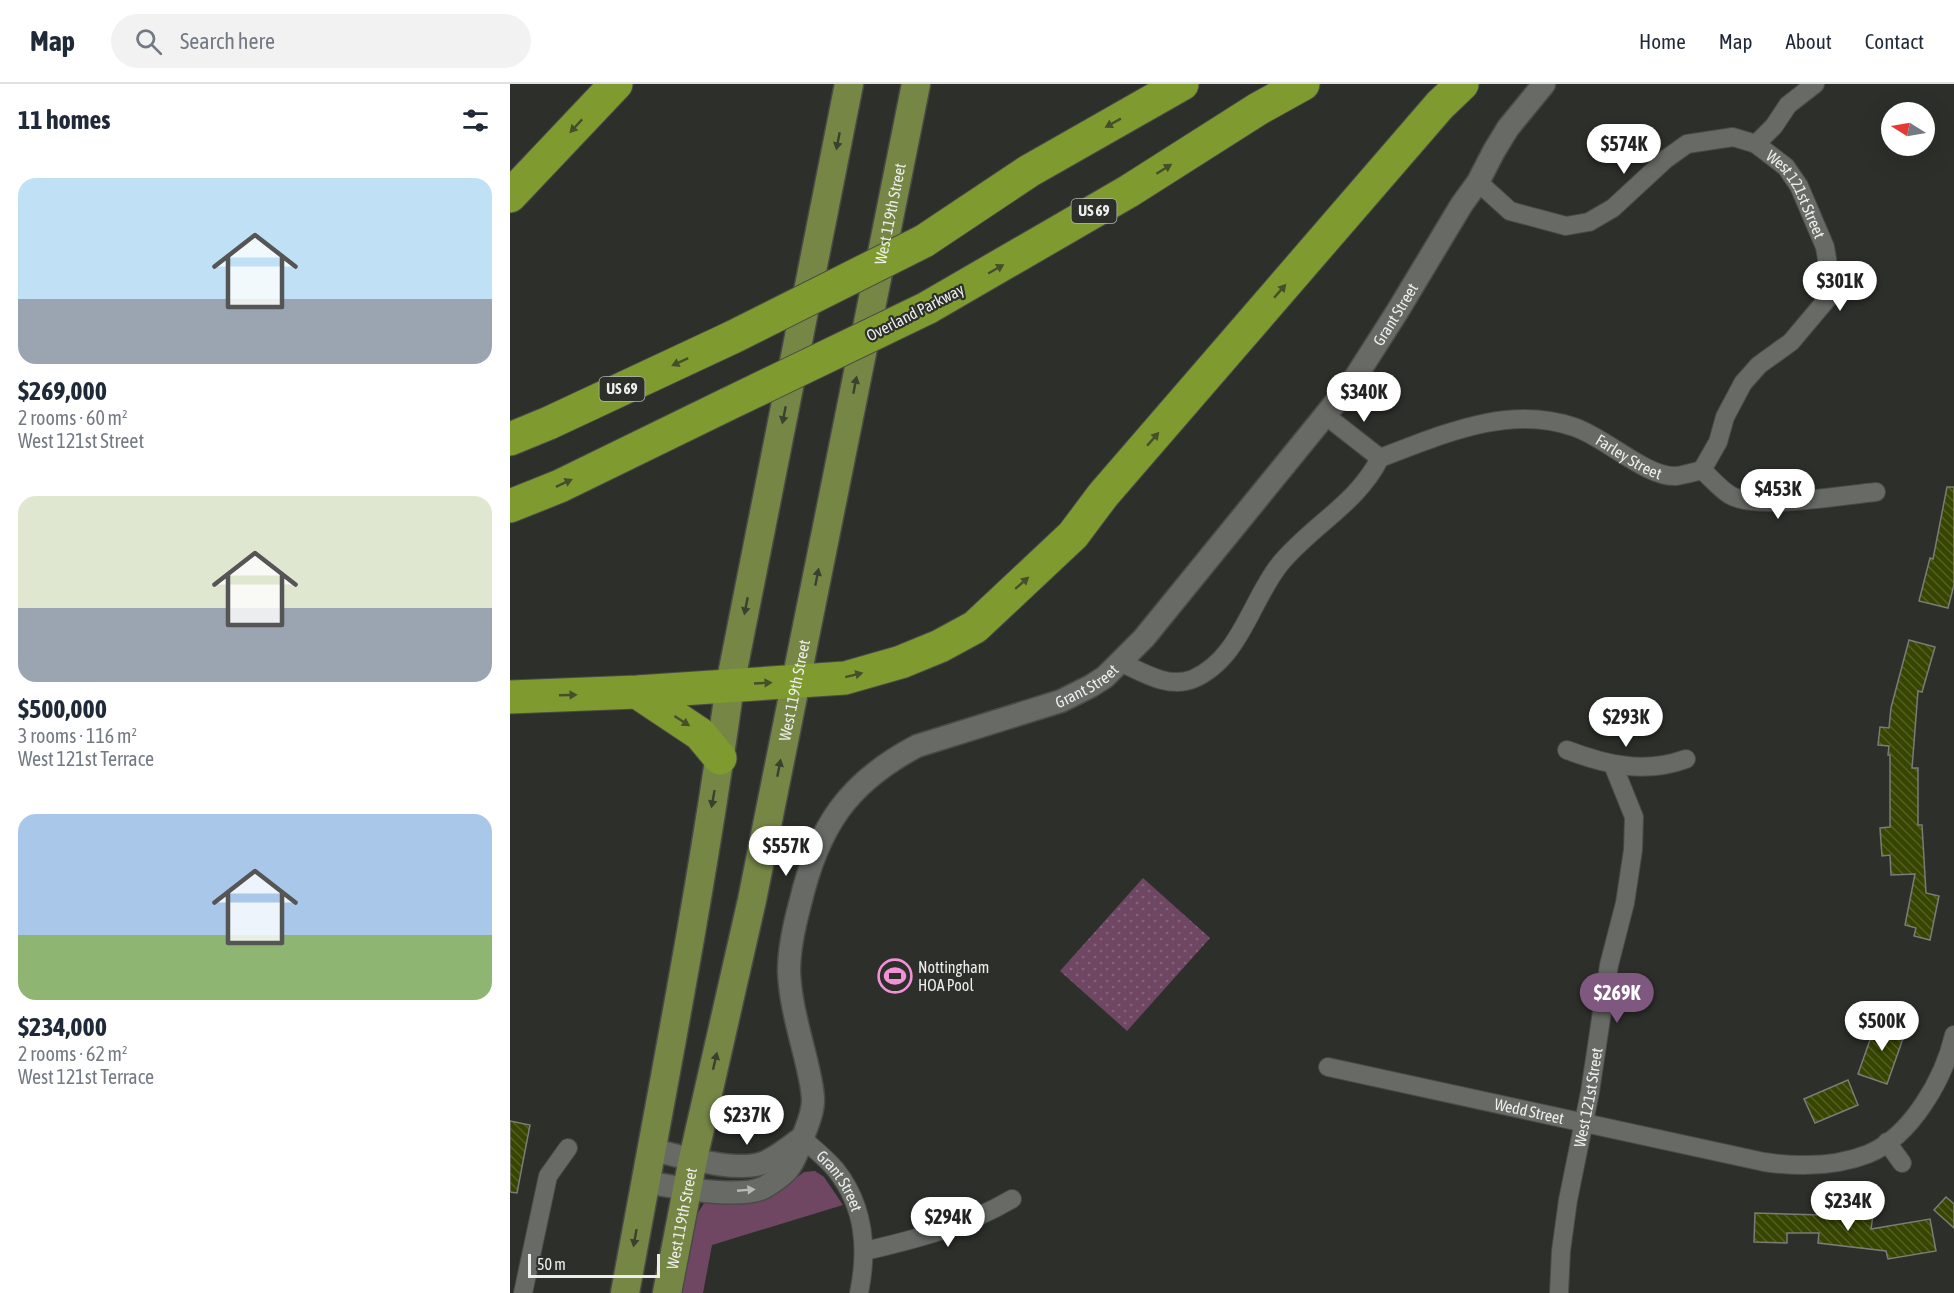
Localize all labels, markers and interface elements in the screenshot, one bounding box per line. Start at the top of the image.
search box [111,14,531,68]
text: Map [30,25,75,57]
icon: search [132,25,165,58]
text: Search here [180,28,275,54]
text: Home [1639,29,1686,53]
text: Map [1719,29,1753,53]
text: About [1786,29,1832,53]
text: Contact [1865,29,1924,53]
north arrow [1881,102,1935,156]
map controls [1881,102,1935,156]
icon: filters [459,104,492,137]
text: 11 homes [18,105,111,135]
one-way arrow [1105,118,1121,129]
one-way arrow [569,119,583,133]
pin: $574K [1582,124,1666,175]
one-way arrow [833,132,842,151]
text: $574K [1601,132,1647,155]
street label: West 121st Street [1763,146,1829,241]
street label: West 119th Street [871,161,909,266]
one-way arrow [1155,164,1172,175]
road number: US 69 [1072,199,1116,223]
icon: home [201,217,309,325]
pin: $301K [1798,261,1882,312]
one-way arrow [988,263,1004,274]
text: $301K [1817,269,1863,292]
street label: Overland Parkway [863,279,968,345]
street label: Grant Street [1369,279,1422,349]
one-way arrow [1273,284,1286,299]
one-way arrow [671,358,688,367]
pin: $340K [1322,372,1406,423]
text: $269,000 [18,376,107,406]
one-way arrow [851,376,861,395]
road number: US 69 [600,377,644,401]
text: $340K [1341,380,1387,403]
text: 2 rooms · 60 m² [18,406,128,429]
one-way arrow [779,406,788,425]
text: West 121st Street [18,429,144,452]
street label: Farley Street [1593,430,1665,483]
one-way arrow [1146,431,1159,447]
pin: $453K [1736,469,1820,520]
text: $453K [1755,477,1801,500]
one-way arrow [555,479,572,488]
icon: home [201,535,309,643]
one-way arrow [813,567,822,586]
one-way arrow [1014,577,1029,590]
one-way arrow [741,597,750,616]
street label: West 119th Street [775,638,813,743]
street label: Grant Street [1053,660,1122,711]
one-way arrow [845,670,863,679]
one-way arrow [754,679,773,688]
one-way arrow [559,690,578,699]
text: $500,000 [18,694,107,724]
pin: $293K [1584,697,1668,748]
text: $293K [1603,705,1649,728]
one-way arrow [673,716,690,727]
text: 3 rooms · 116 m² [18,724,137,747]
text: West 121st Terrace [18,747,154,770]
one-way arrow [775,758,784,777]
one-way arrow [708,789,717,808]
pin: $557K [744,826,828,877]
text: $557K [763,834,809,857]
icon: home [201,853,309,961]
sports icon: Nottingham HOA Pool [877,958,913,994]
place label: Nottingham HOA Pool [918,958,989,994]
pin: $269K [1575,973,1659,1024]
text: $269K [1594,981,1640,1004]
pin: $500K [1840,1001,1924,1052]
text: $500K [1859,1009,1905,1032]
text: $234,000 [18,1012,107,1042]
text: 2 rooms · 62 m² [18,1042,128,1065]
street label: West 121st Street [1570,1046,1606,1149]
one-way arrow [711,1052,721,1070]
text: West 121st Terrace [18,1065,154,1088]
pin: $237K [705,1095,789,1146]
street label: Wedd Street [1493,1095,1566,1127]
text: $237K [724,1103,770,1126]
street label: Grant Street [813,1146,866,1214]
street label: West 119th Street [663,1166,700,1271]
pin: $234K [1806,1181,1890,1232]
one-way arrow [736,1185,755,1195]
text: $234K [1825,1189,1871,1212]
pin: $294K [906,1197,990,1248]
text: $294K [925,1205,971,1228]
one-way arrow [630,1228,639,1247]
scale bar [528,1251,660,1278]
text: 50 m [537,1255,566,1273]

